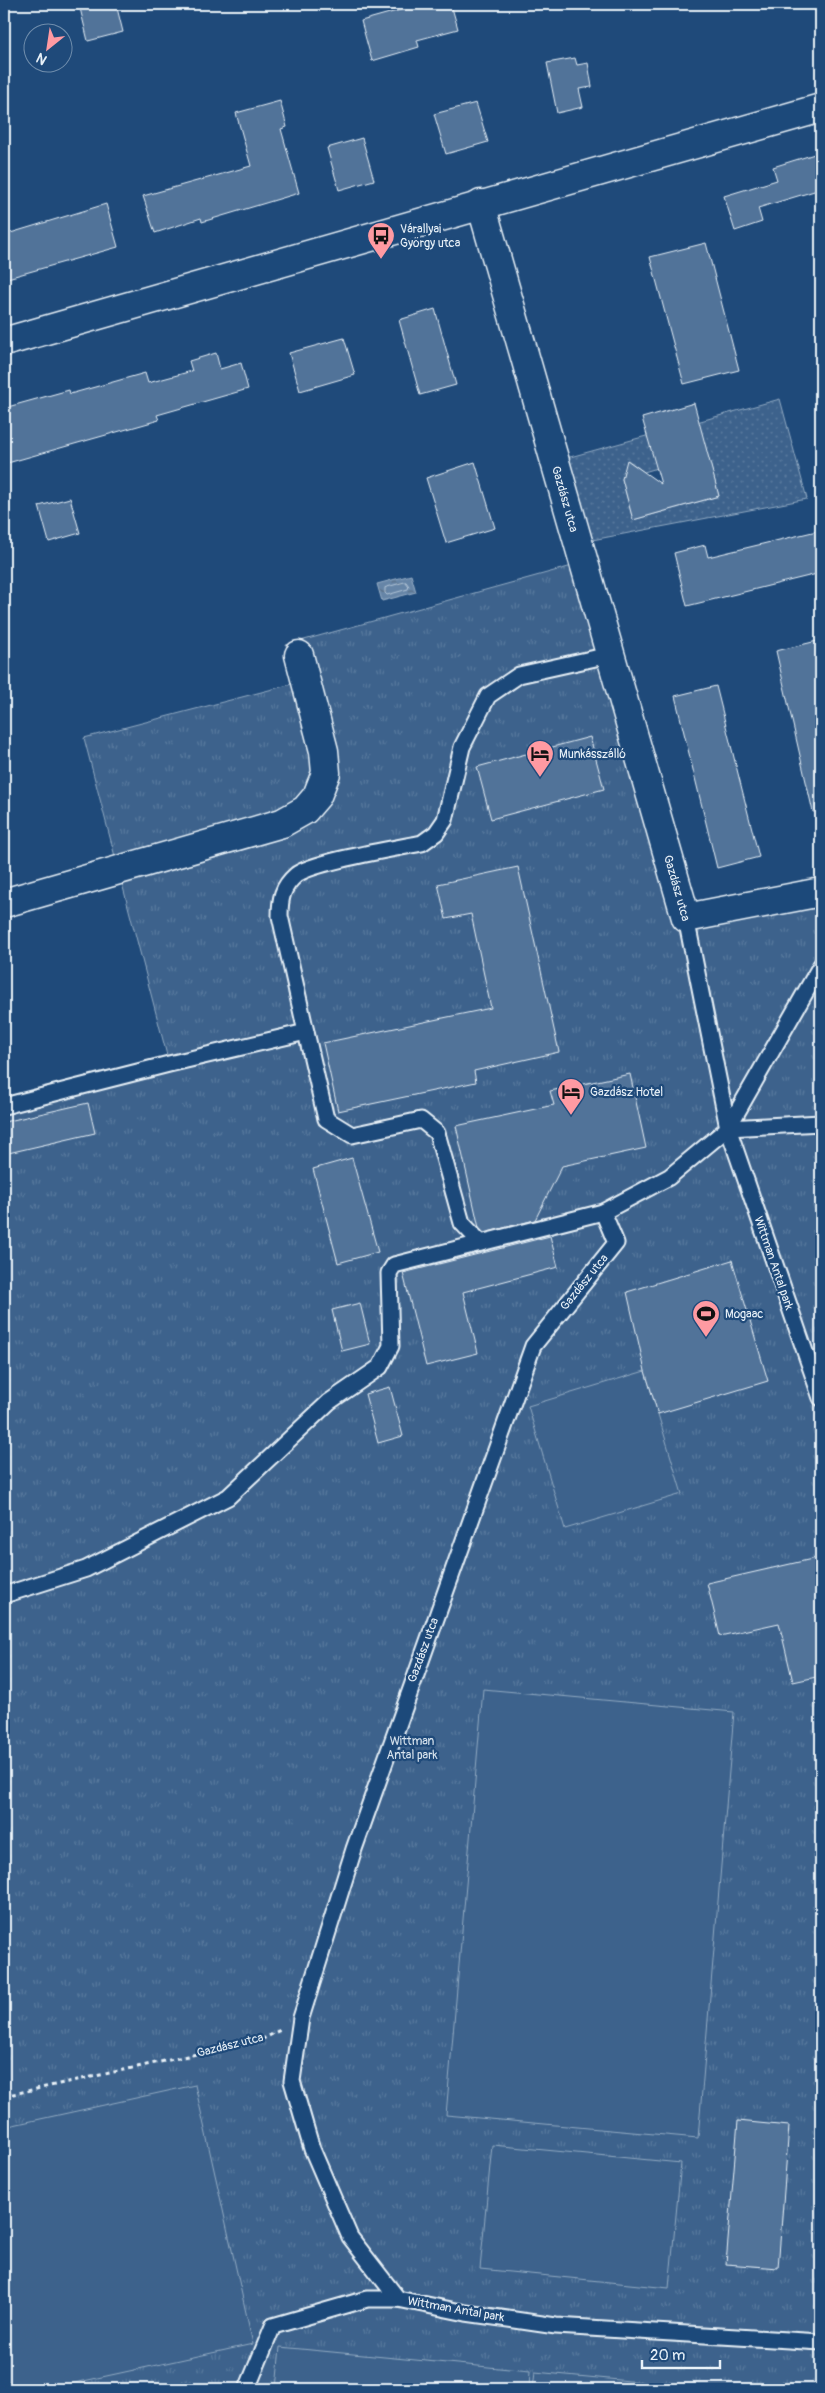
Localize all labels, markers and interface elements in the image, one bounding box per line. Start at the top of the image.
north arrow [22,22,72,72]
text: N [33,49,50,69]
bus stop icon: Várallyai György utca [366,221,396,260]
place label: Várallyai György utca [400,222,461,251]
street label: Gazdász utca [548,464,581,534]
hotel icon: Munkásszálló [525,739,555,778]
place label: Munkásszálló [559,747,626,762]
street label: Gazdász utca [660,853,693,923]
hotel icon: Gazdász Hotel [556,1077,586,1116]
place label: Gazdász Hotel [590,1085,663,1100]
street label: Wittman Antal park [750,1214,797,1312]
street label: Gazdász utca [557,1251,612,1313]
sports icon: Mogaac [691,1299,721,1338]
place label: Mogaac [725,1307,763,1322]
street label: Gazdász utca [405,1615,442,1685]
park label: Wittman Antal park [387,1734,437,1763]
street label: Gazdász utca [195,2030,265,2061]
street label: Wittman Antal park [406,2294,506,2325]
scale bar [642,2338,720,2370]
text: 20 m [650,2346,685,2365]

